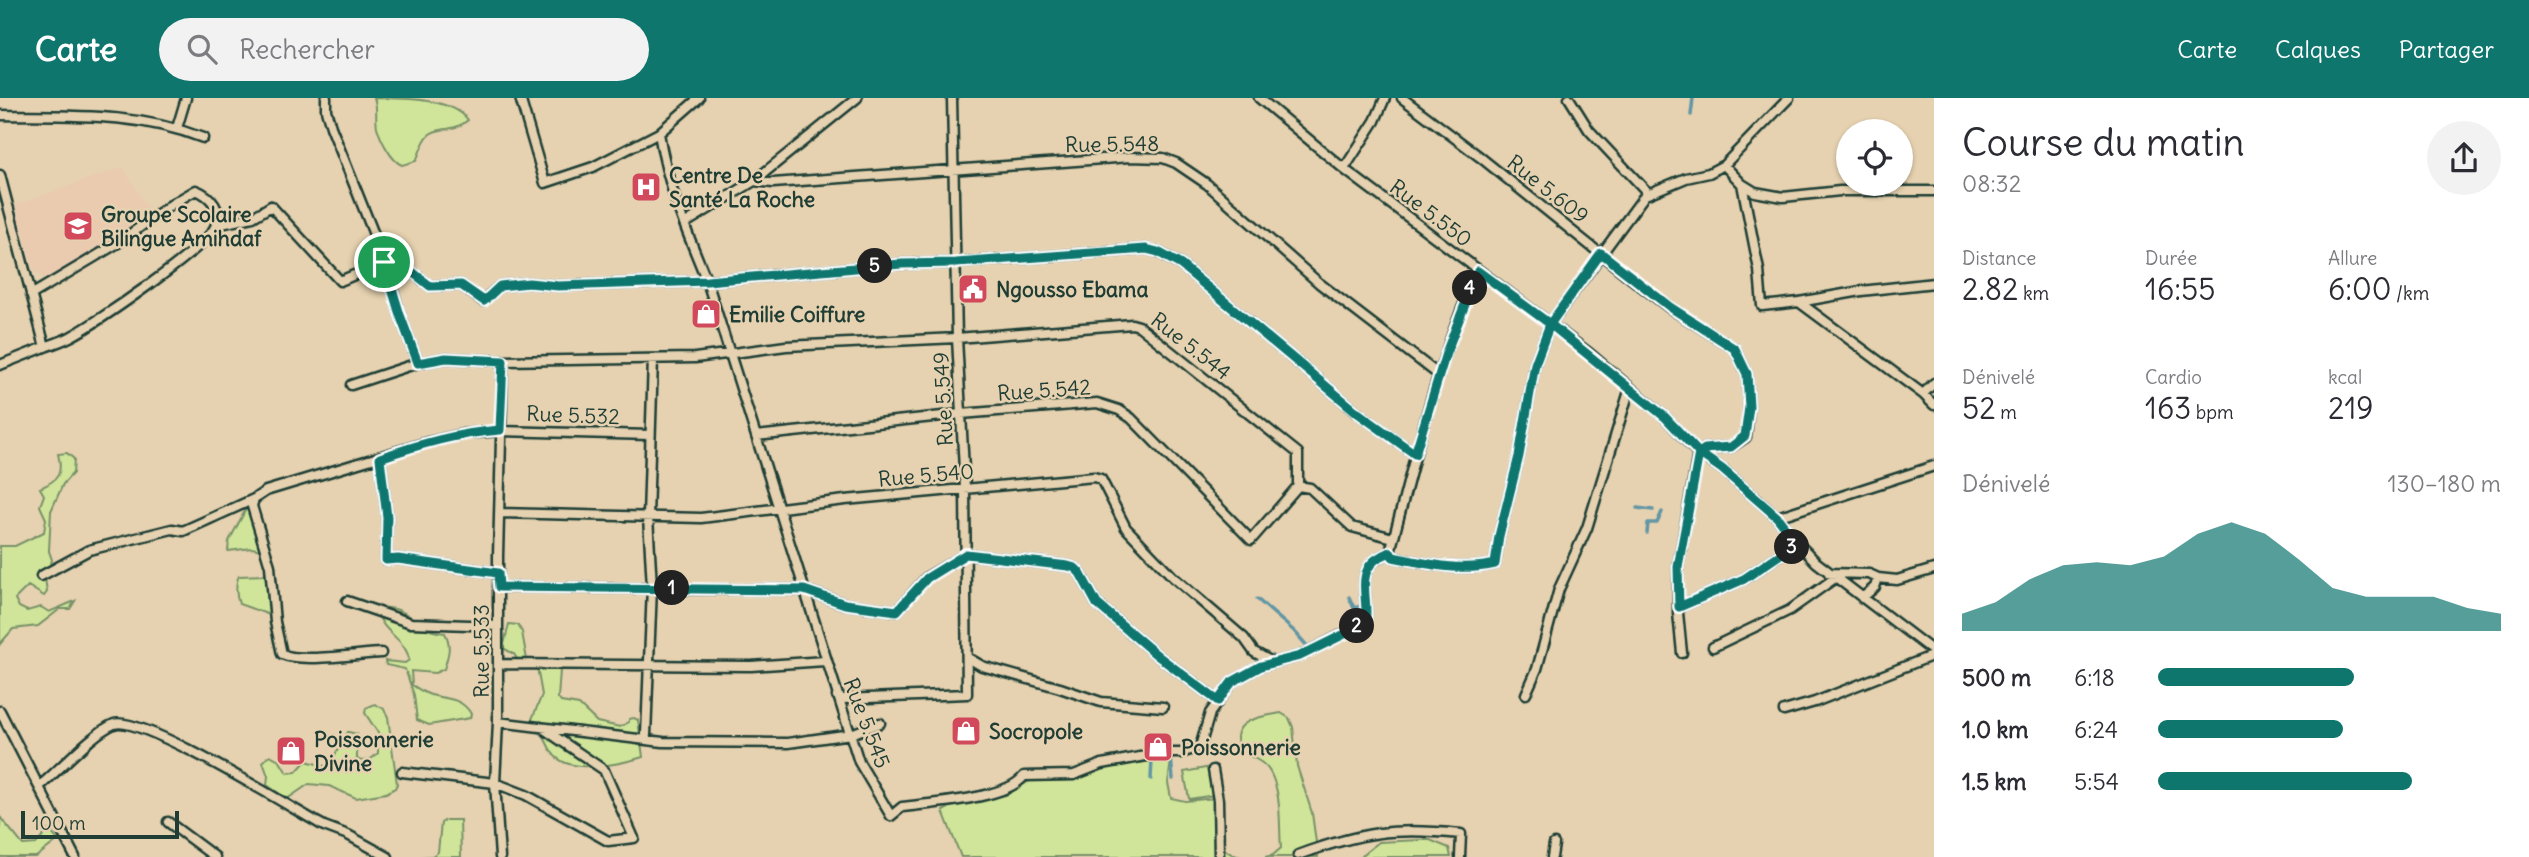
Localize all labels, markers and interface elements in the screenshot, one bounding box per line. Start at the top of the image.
search box [159,18,649,81]
text: Carte [35,28,117,70]
icon: search [183,30,221,68]
text: Rechercher [239,33,375,66]
text: Carte [2177,34,2237,64]
text: Calques [2275,34,2361,64]
text: Partager [2399,34,2494,64]
map controls [1836,119,1913,196]
button: locate [1836,119,1913,196]
text: Course du matin [1962,119,2244,166]
button: share [2427,121,2501,195]
street label: Rue 5.548 [1065,130,1159,158]
street label: Rue 5.609 [1502,149,1594,229]
place label: Centre De Santé La Roche [669,162,815,213]
text: 08:32 [1962,169,2021,198]
hospital icon: Centre De Santé La Roche [629,170,663,204]
street label: Rue 5.550 [1384,173,1478,253]
place label: Groupe Scolaire Bilingue Amihdaf [101,201,262,252]
school or university icon: Groupe Scolaire Bilingue Amihdaf [61,209,95,243]
pin [354,232,414,292]
icon: arrive [365,243,403,281]
text: Distance [1962,246,2036,270]
text: Durée [2145,246,2197,270]
text: Allure [2328,246,2377,270]
pin: 5 [858,248,892,284]
text: 5 [869,253,880,277]
pin: 4 [1452,270,1488,306]
text: 2.82 [1962,270,2018,308]
text: 16:55 [2145,270,2216,308]
text: 6:00 [2328,270,2392,308]
public building icon: Ngousso Ebama [956,272,990,306]
text: 4 [1464,275,1475,299]
place label: Ngousso Ebama [996,276,1148,303]
text: km [2018,281,2049,305]
text: /km [2392,281,2429,305]
shop icon: Emilie Coiffure [689,297,723,331]
place label: Emilie Coiffure [729,301,865,328]
street label: Rue 5.544 [1145,306,1237,386]
street label: Rue 5.549 [927,351,959,447]
text: Dénivelé [1962,365,2035,389]
text: Cardio [2145,365,2202,389]
text: kcal [2328,365,2362,389]
street label: Rue 5.542 [996,373,1092,407]
text: 52 [1962,389,1996,427]
text: 163 [2145,389,2191,427]
text: 219 [2328,389,2374,427]
street label: Rue 5.532 [526,400,620,430]
text: m [1996,400,2017,424]
text: bpm [2191,400,2234,424]
street label: Rue 5.540 [877,457,975,493]
text: Dénivelé [1962,469,2050,498]
text: 130–180 m [2387,469,2501,498]
pin: 3 [1774,530,1810,564]
text: 3 [1786,534,1797,558]
pin: 1 [654,570,690,606]
text: 1 [668,575,675,599]
street label: Rue 5.533 [468,604,495,698]
pin: 2 [1340,608,1374,644]
text: 2 [1351,613,1362,637]
text: 500 m [1962,663,2031,692]
text: 6:18 [2074,663,2115,692]
street label: Rue 5.545 [837,674,897,772]
shop icon: Socropole [949,714,983,748]
text: 1.0 km [1962,715,2028,744]
text: 6:24 [2074,715,2118,744]
place label: Socropole [989,718,1083,745]
place label: Poissonnerie Divine [314,726,434,777]
shop icon: Poissonnerie [1141,730,1175,764]
shop icon: Poissonnerie Divine [274,734,308,768]
place label: Poissonnerie [1181,734,1301,761]
text: 1.5 km [1962,767,2027,796]
text: 5:54 [2074,767,2119,796]
scale bar [21,808,178,840]
text: 100 m [32,811,86,835]

